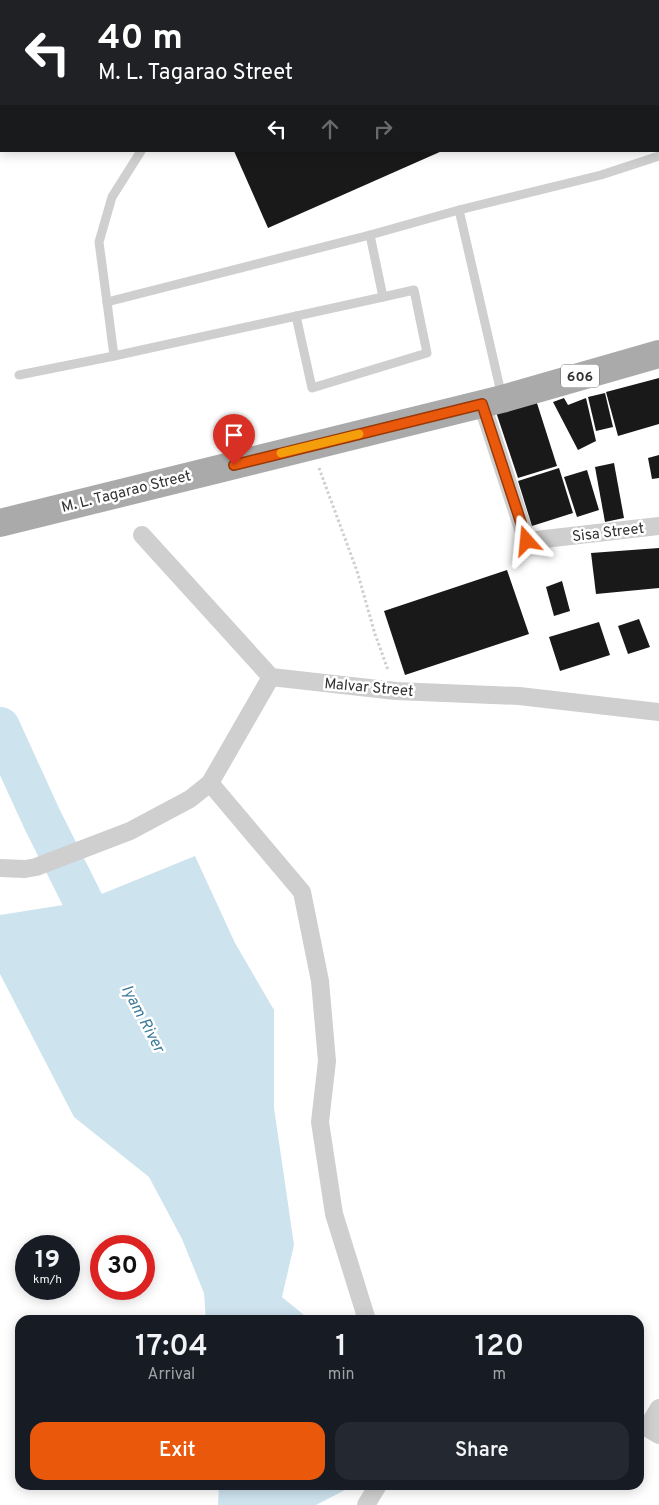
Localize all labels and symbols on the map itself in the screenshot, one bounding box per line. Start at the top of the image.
road number: 606 [561,364,599,388]
pin [213,414,255,465]
street label: M. L. Tagarao Street [60,467,193,518]
position arrow [500,514,552,566]
street label: Sisa Street [571,520,645,547]
street label: Malvar Street [323,675,414,702]
water label: Iyam River [116,982,169,1058]
speed limit sign: 30 [90,1235,155,1300]

